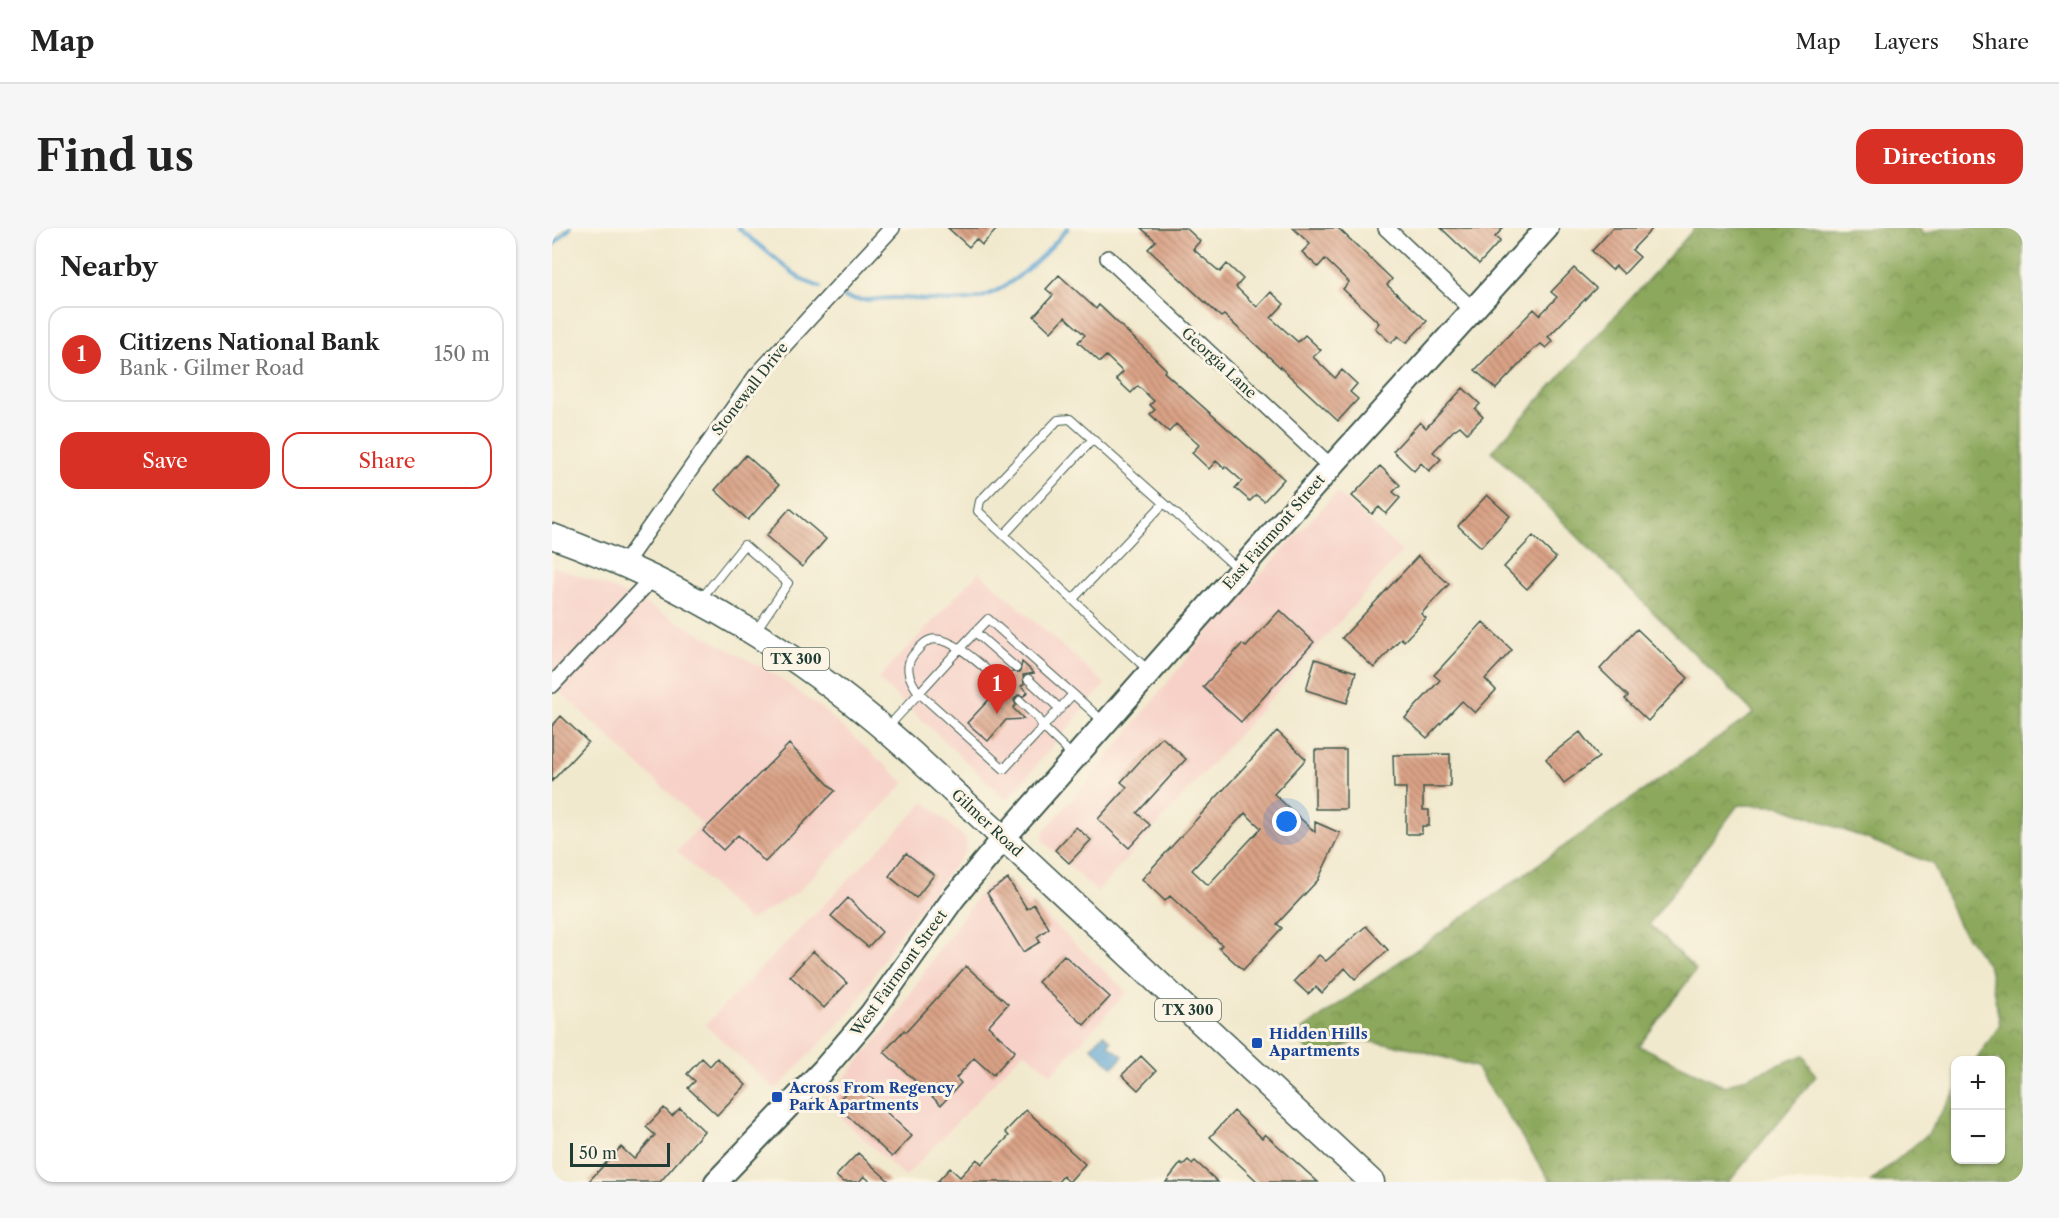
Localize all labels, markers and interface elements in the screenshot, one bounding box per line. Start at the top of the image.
text: Map [30,24,94,58]
text: Map [1796,29,1841,54]
text: Layers [1874,29,1939,54]
text: Share [1972,29,2029,54]
button: Directions [1856,129,2023,184]
text: Find us [36,130,194,182]
text: Nearby [60,251,158,283]
street label: Georgia Lane [1178,323,1261,402]
text: Citizens National Bank [119,329,379,356]
street label: Stonewall Drive [707,338,792,439]
text: 1 [77,342,86,366]
text: 150 m [434,342,490,366]
text: Bank · Gilmer Road [119,356,304,380]
button: Save [60,432,270,489]
button: Share [282,432,492,489]
street label: East Fairmont Street [1218,470,1329,593]
road number: TX 300 [763,648,829,670]
pin: 1 [978,664,1016,714]
street label: Gilmer Road [948,785,1027,860]
your location [1272,807,1301,836]
street label: West Fairmont Street [846,905,951,1040]
road number: TX 300 [1155,999,1221,1021]
place label: Hidden Hills Apartments [1268,1024,1368,1060]
marker: Hidden Hills Apartments [1250,1036,1264,1050]
map controls [1951,1056,2005,1164]
button: + [1951,1056,2005,1110]
place label: Across From Regency Park Apartments [788,1078,955,1114]
marker: Across From Regency Park Apartments [770,1090,784,1104]
button: − [1951,1110,2005,1164]
scale bar [570,1140,670,1168]
text: 50 m [579,1143,617,1163]

